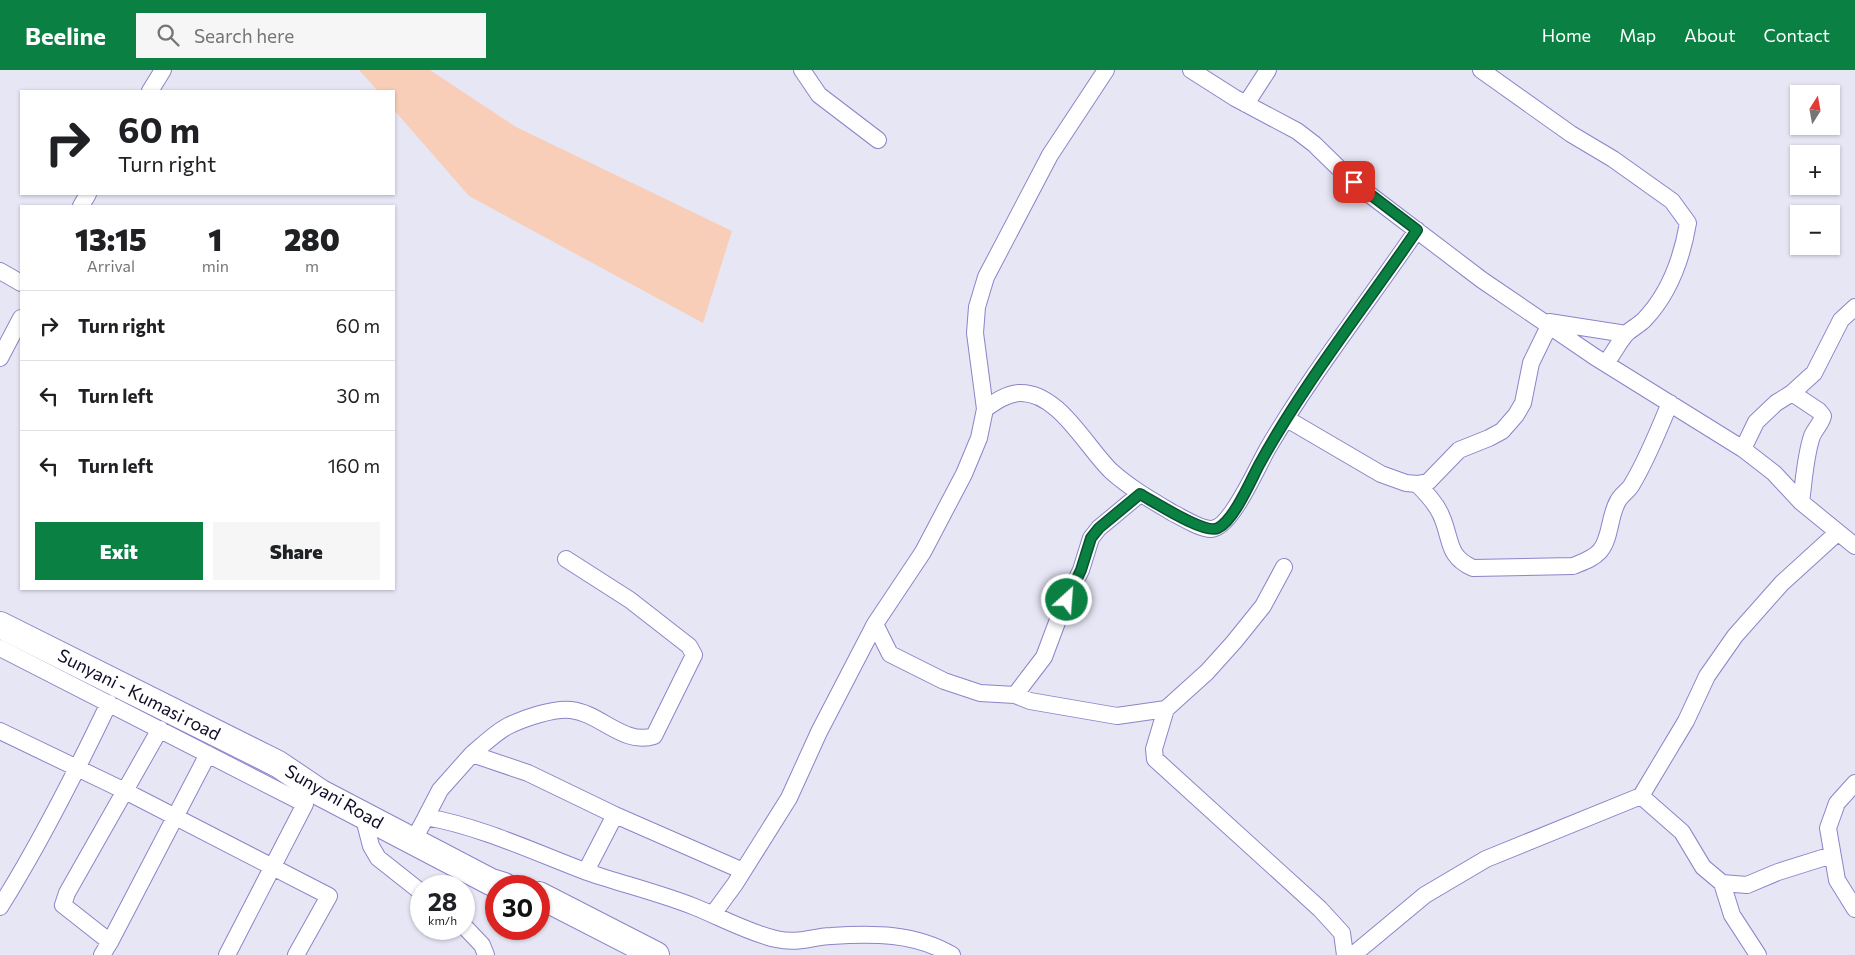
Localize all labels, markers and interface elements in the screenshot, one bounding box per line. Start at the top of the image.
search box [136,13,486,58]
text: Beeline [25,21,106,50]
icon: search [154,21,182,49]
text: Search here [194,24,294,47]
text: Home [1542,24,1591,46]
text: Map [1619,24,1656,46]
text: About [1684,24,1736,46]
text: Contact [1764,24,1830,46]
north arrow [1790,85,1840,135]
map controls [1790,85,1840,255]
text: 60 m [118,107,200,150]
icon: right [35,110,100,175]
button: + [1790,145,1840,195]
text: Turn right [118,150,216,177]
pin [1333,161,1375,203]
icon: arrive [1340,168,1368,196]
button: − [1790,205,1840,255]
text: 13:15 [75,220,147,257]
text: 1 [208,220,222,257]
text: 280 [284,220,340,257]
text: Arrival [87,256,135,275]
text: min [202,256,229,275]
text: m [305,256,319,275]
icon: right [35,312,63,340]
text: Turn right [78,314,165,337]
text: 60 m [336,314,380,337]
icon: left [35,382,63,410]
text: Turn left [78,384,153,407]
text: 30 m [337,384,380,407]
icon: left [35,452,63,480]
text: Turn left [78,454,153,477]
text: 160 m [328,454,380,477]
button: Exit [35,522,203,580]
button: Share [213,522,380,580]
position arrow [1040,573,1092,625]
street label: Sunyani - Kumasi road [55,644,224,745]
street label: Sunyani Road [281,759,388,833]
speed limit sign: 30 [485,875,550,940]
text: 28 [428,886,457,916]
text: km/h [428,913,457,927]

